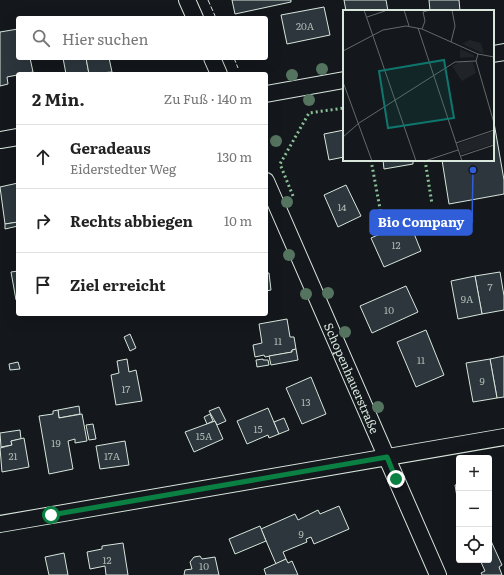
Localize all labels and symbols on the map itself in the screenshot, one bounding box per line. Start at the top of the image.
inset map [343,10,494,161]
house number: 20A [296,18,315,33]
house number: 14 [337,199,347,214]
callout: Bio Company [370,210,472,235]
text: Bio Company [378,212,464,231]
house number: 12 [391,237,401,252]
house number: 7 [487,279,493,294]
house number: 9A [461,291,474,306]
house number: 10 [384,302,394,317]
street label: Schopenhauerstraße [320,320,384,436]
house number: 11 [274,333,282,348]
house number: 11 [417,352,425,367]
house number: 9 [479,373,485,388]
house number: 17 [122,381,130,396]
house number: 13 [301,394,311,409]
house number: 15 [253,421,263,436]
house number: 15A [196,428,213,443]
house number: 19 [51,435,61,450]
house number: 21 [8,448,18,463]
house number: 17A [104,448,121,463]
route end [387,470,405,488]
route start [42,506,60,524]
house number: 9 [298,526,304,541]
house number: 12 [102,552,112,567]
house number: 10 [199,558,209,573]

